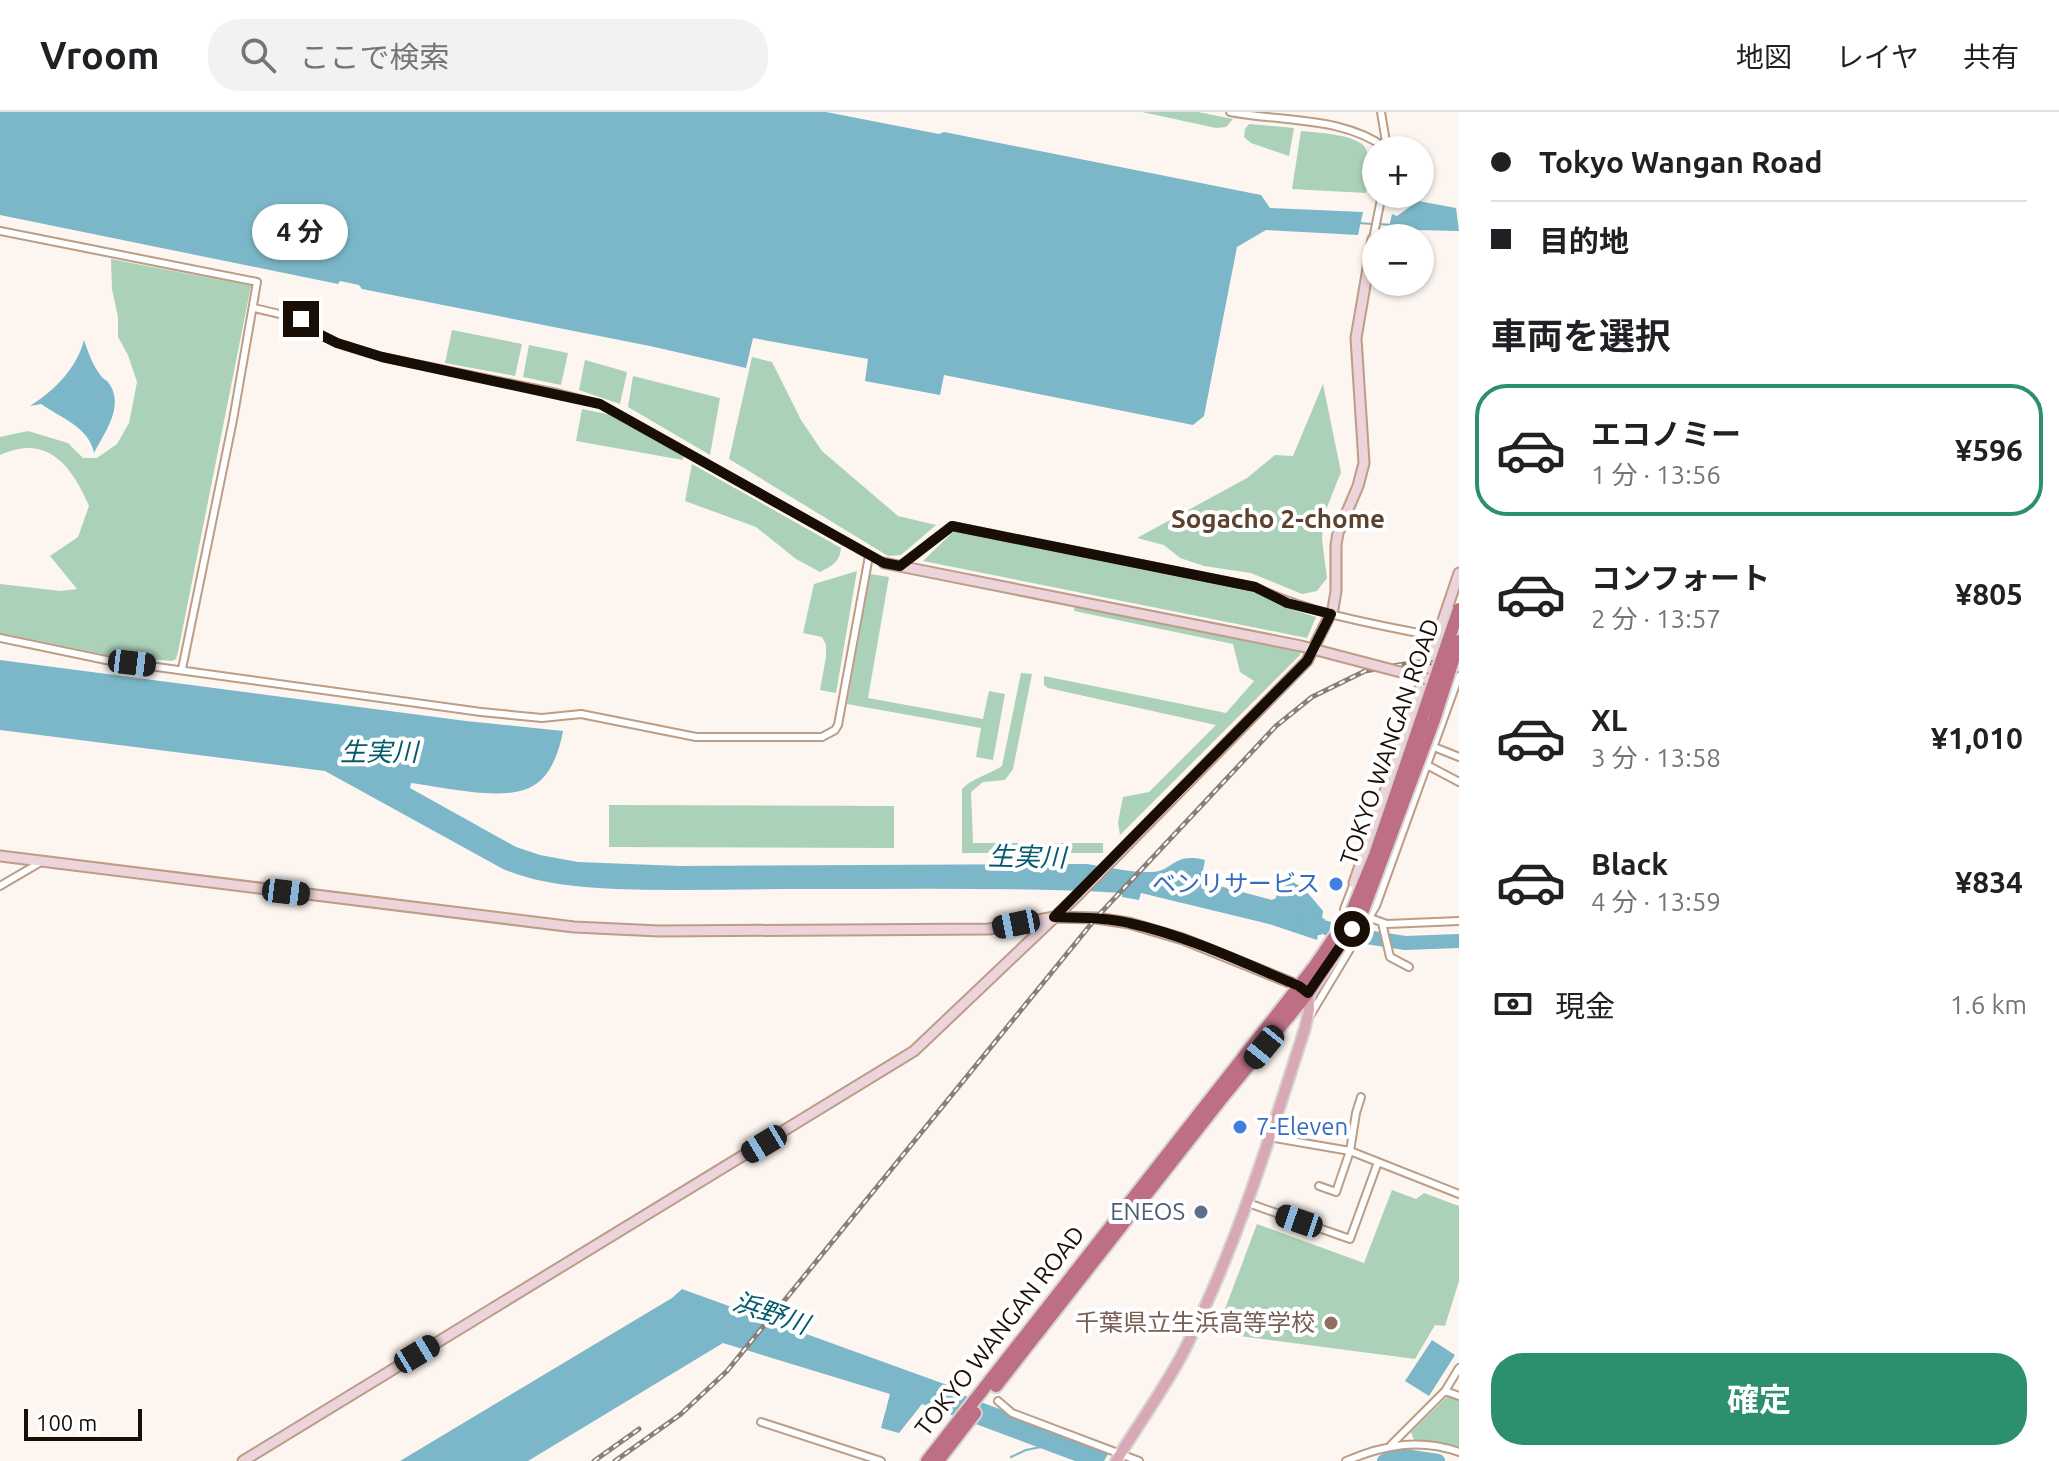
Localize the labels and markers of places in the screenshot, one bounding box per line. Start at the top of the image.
place label: ベンリサービス [1152,870,1320,897]
marker: ベンリサービス [1327,875,1345,893]
place label: 7-Eleven [1256,1113,1348,1140]
marker: 7-Eleven [1231,1118,1249,1136]
place label: ENEOS [1110,1198,1185,1225]
marker: ENEOS [1192,1203,1210,1221]
place label: 千葉県立生浜高等学校 [1075,1309,1315,1336]
marker: 千葉県立生浜高等学校 [1322,1314,1340,1332]

